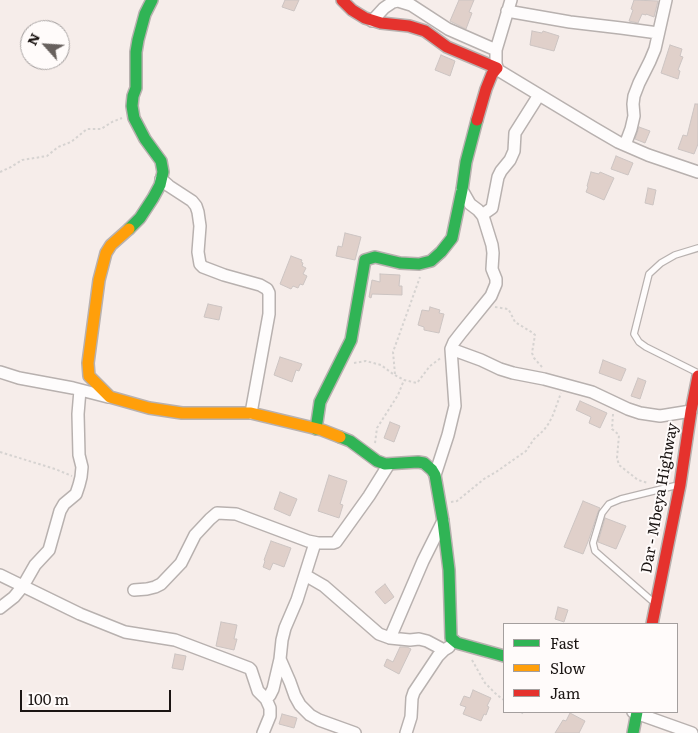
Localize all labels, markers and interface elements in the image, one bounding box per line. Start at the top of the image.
north arrow [20,20,70,70]
text: N [21,29,44,49]
street label: Dar - Mbeya Highway [638,421,682,575]
legend [503,623,678,713]
text: Fast [550,631,579,654]
text: Slow [550,656,585,679]
scale bar [22,680,174,712]
text: Jam [550,681,580,704]
text: 100 m [28,687,69,710]

